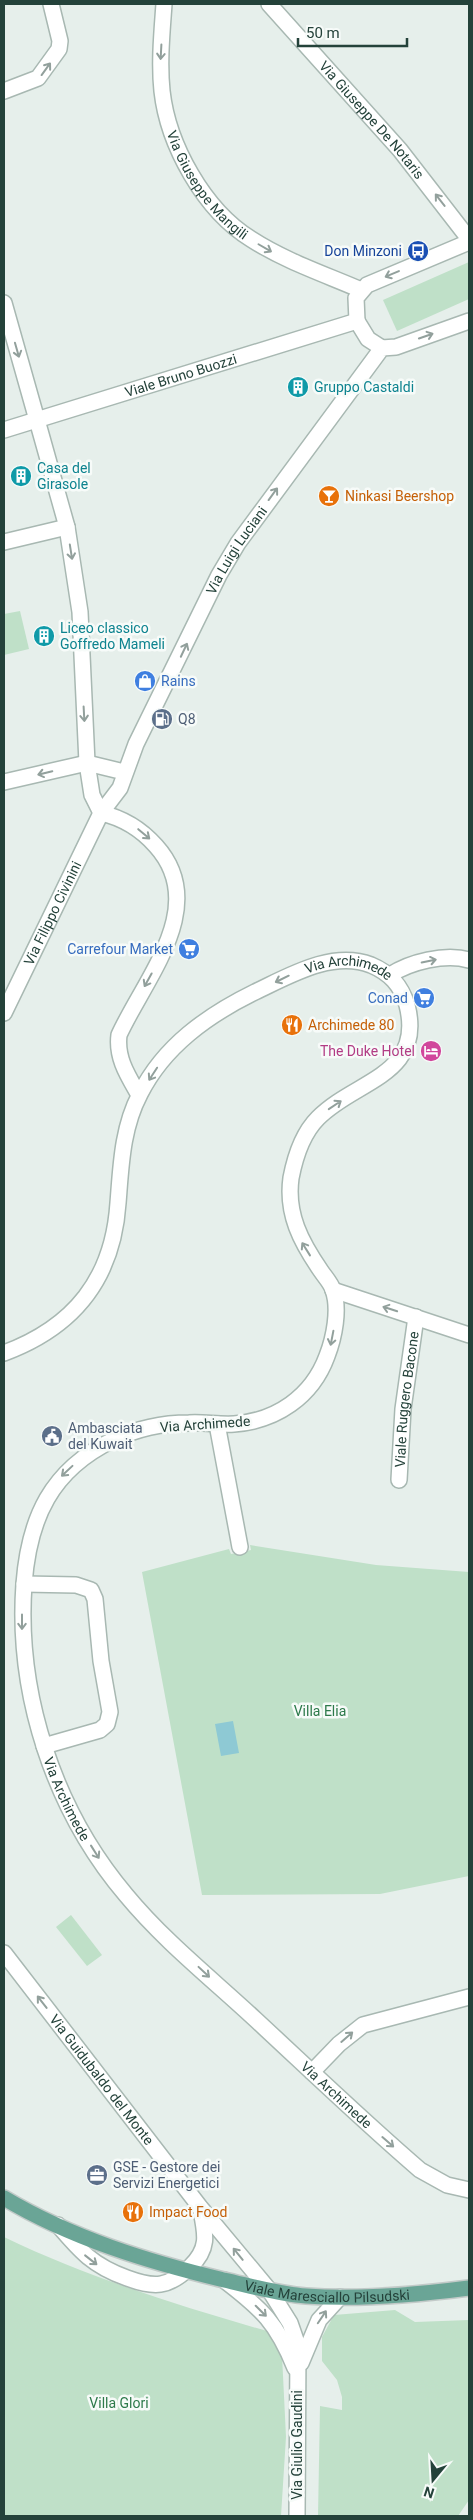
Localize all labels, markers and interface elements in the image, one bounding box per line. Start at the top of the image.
scale bar [298,15,407,47]
text: 50 m [306,24,340,42]
one-way arrow [157,44,166,60]
street label: Via Giuseppe De Notaris [316,58,427,182]
one-way arrow [40,63,51,76]
street label: Via Giuseppe Mangili [164,128,251,243]
one-way arrow [434,194,445,207]
bus stop icon: Don Minzoni [406,239,430,263]
one-way arrow [257,243,271,253]
place label: Don Minzoni [324,243,402,259]
one-way arrow [385,270,400,280]
one-way arrow [418,331,433,340]
one-way arrow [13,341,22,357]
street label: Viale Bruno Buozzi [123,351,239,400]
building icon: Gruppo Castaldi [286,375,310,399]
place label: Gruppo Castaldi [314,379,414,395]
place label: Casa del Girasole [37,460,91,492]
building icon: Casa del Girasole [9,464,33,488]
bar icon: Ninkasi Beershop [317,484,341,508]
one-way arrow [267,488,278,501]
place label: Ninkasi Beershop [345,488,454,504]
street label: Via Luigi Luciani [203,503,270,597]
one-way arrow [67,544,77,560]
place label: Liceo classico Goffredo Mameli [60,620,165,652]
building icon: Liceo classico Goffredo Mameli [32,624,56,648]
one-way arrow [180,643,189,658]
shop icon: Rains [133,669,157,693]
place label: Rains [161,673,196,689]
one-way arrow [79,706,89,722]
fuel station icon: Q8 [150,707,174,731]
place label: Q8 [178,711,196,727]
one-way arrow [38,769,54,778]
one-way arrow [137,829,150,840]
street label: Via Filippo Civinini [20,859,84,968]
supermarket icon: Carrefour Market [177,937,201,961]
place label: Carrefour Market [67,941,173,957]
street label: Via Archimede [302,952,396,983]
one-way arrow [420,956,436,966]
one-way arrow [143,973,153,987]
one-way arrow [275,975,290,985]
supermarket icon: Conad [412,986,436,1010]
place label: Conad [368,990,408,1006]
restaurant icon: Archimede 80 [280,1013,304,1037]
place label: Archimede 80 [308,1017,395,1033]
hotel icon: The Duke Hotel [419,1039,443,1063]
place label: The Duke Hotel [320,1043,415,1059]
one-way arrow [147,1066,157,1080]
one-way arrow [327,1100,341,1110]
one-way arrow [301,1243,311,1257]
one-way arrow [382,1303,398,1313]
one-way arrow [327,1330,336,1346]
street label: Viale Ruggero Bacone [392,1330,422,1468]
street label: Via Archimede [159,1413,251,1435]
place label: Ambasciata del Kuwait [68,1420,143,1452]
public building icon: Ambasciata del Kuwait [40,1424,64,1448]
one-way arrow [61,1465,74,1477]
one-way arrow [17,1614,27,1630]
park label: Villa Elia [294,1703,346,1719]
street label: Via Archimede [40,1755,93,1844]
one-way arrow [91,1845,101,1859]
one-way arrow [198,1966,211,1978]
one-way arrow [36,1996,47,2009]
street label: Via Guidubaldo del Monte [46,2011,157,2148]
one-way arrow [340,2032,353,2043]
street label: Via Archimede [298,2058,375,2132]
one-way arrow [381,2136,394,2148]
place label: GSE - Gestore dei Servizi Energetici [113,2159,220,2191]
office icon: GSE - Gestore dei Servizi Energetici [85,2163,109,2187]
restaurant icon: Impact Food [121,2200,145,2224]
place label: Impact Food [149,2204,227,2220]
one-way arrow [233,2248,244,2261]
one-way arrow [84,2255,97,2266]
street label: Viale Maresciallo Pilsudski [243,2277,410,2305]
one-way arrow [255,2304,267,2316]
one-way arrow [317,2310,327,2324]
street label: Via Giulio Gaudini [289,2390,305,2500]
park label: Villa Glori [89,2395,149,2411]
north arrow [408,2455,458,2505]
text: N [422,2483,436,2502]

